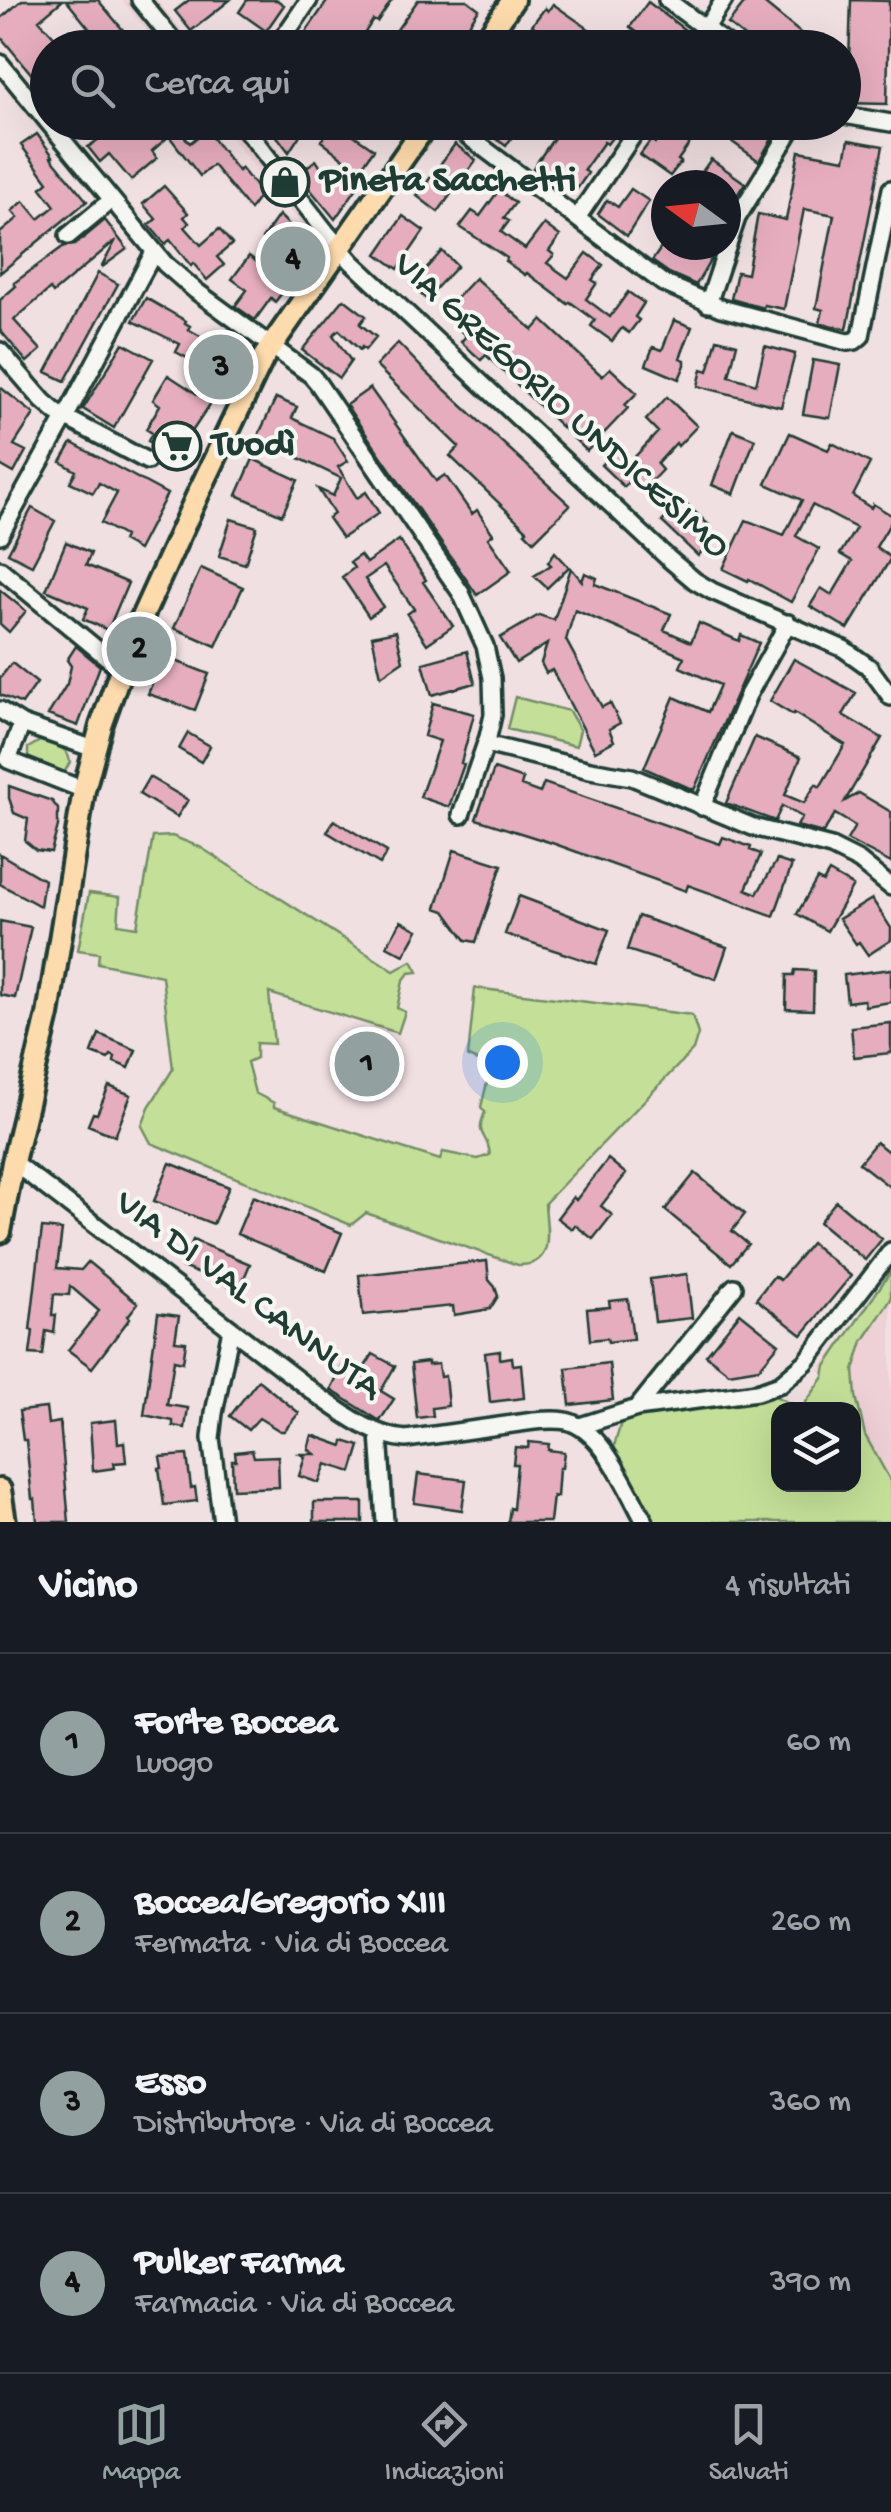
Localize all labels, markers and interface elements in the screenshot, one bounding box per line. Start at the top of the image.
search box [30,30,861,140]
icon: search [65,58,120,113]
text: Cerca qui [145,63,290,107]
shop icon: Pineta Sacchetti [259,156,311,208]
place label: Pineta Sacchetti [318,160,576,204]
north arrow [651,170,741,260]
pin: 4 [260,222,326,296]
street label: VIA GREGORIO UNDICESIMO [382,243,738,570]
pin: 3 [188,330,254,404]
supermarket icon: Tuodì [151,420,203,472]
place label: Tuodì [209,424,295,468]
pin: 2 [106,612,172,686]
pin: 1 [334,1026,400,1102]
your location [477,1037,528,1088]
street label: VIA DI VAL CANNUTA [104,1182,391,1413]
map controls [771,1402,861,1492]
button: layers [771,1402,861,1492]
text: Vicino [40,1563,138,1612]
text: 4 risultati [725,1568,851,1606]
text: Forte Boccea [135,1702,337,1746]
text: 1 [66,1724,79,1762]
text: 60 m [786,1724,851,1762]
text: Luogo [135,1746,213,1784]
text: Boccea/Gregorio XIII [135,1882,446,1926]
text: 2 [65,1904,80,1942]
text: 260 m [771,1904,851,1942]
text: Fermata · Via di Boccea [135,1926,448,1964]
text: Esso [135,2062,206,2106]
text: 3 [64,2084,81,2122]
text: 360 m [770,2084,851,2122]
text: Distributore · Via di Boccea [135,2106,493,2144]
text: Pulker Farma [135,2242,343,2286]
text: 4 [65,2264,80,2302]
text: 390 m [770,2264,851,2302]
text: Farmacia · Via di Boccea [135,2286,454,2324]
tab: Mappa [102,2397,180,2490]
tab: Indicazioni [385,2397,504,2490]
tab: Salvati [709,2397,789,2490]

